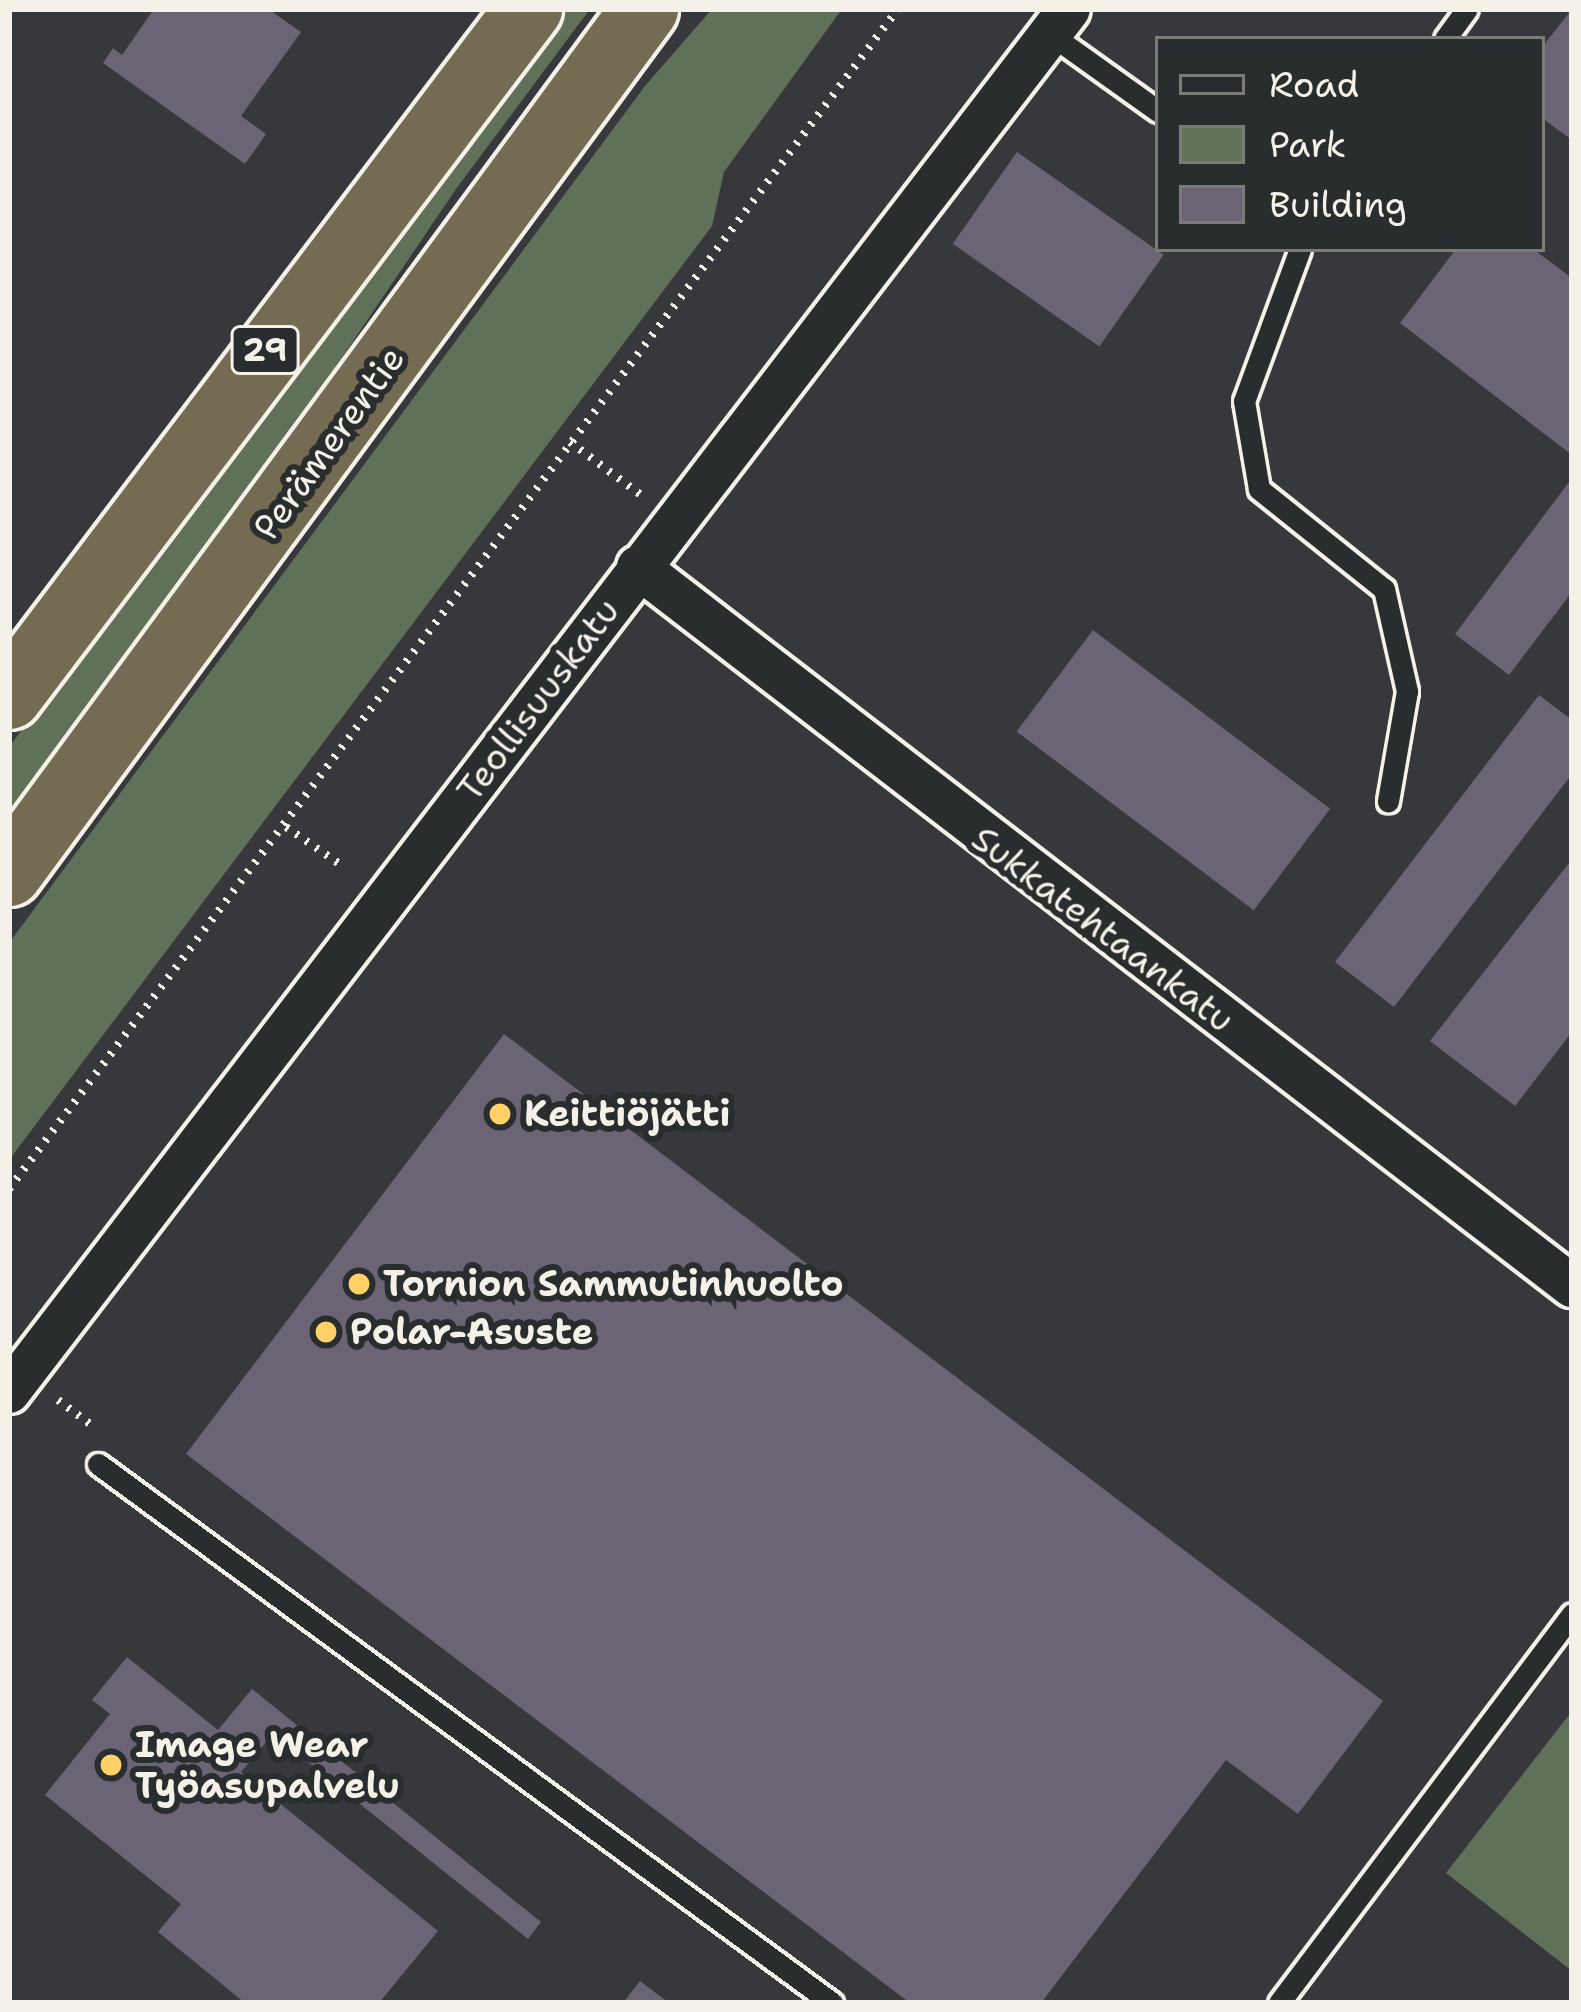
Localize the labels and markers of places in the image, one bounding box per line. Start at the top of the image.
place label: Keittiöjätti [524,1092,731,1136]
marker: Keittiöjätti [487,1101,513,1127]
place label: Tornion Sammutinhuolto [383,1262,844,1306]
marker: Tornion Sammutinhuolto [346,1271,372,1297]
place label: Polar-Asuste [350,1310,593,1354]
marker: Polar-Asuste [313,1319,339,1345]
place label: Image Wear Työasupalvelu [135,1722,400,1807]
marker: Image Wear Työasupalvelu [98,1752,124,1778]

